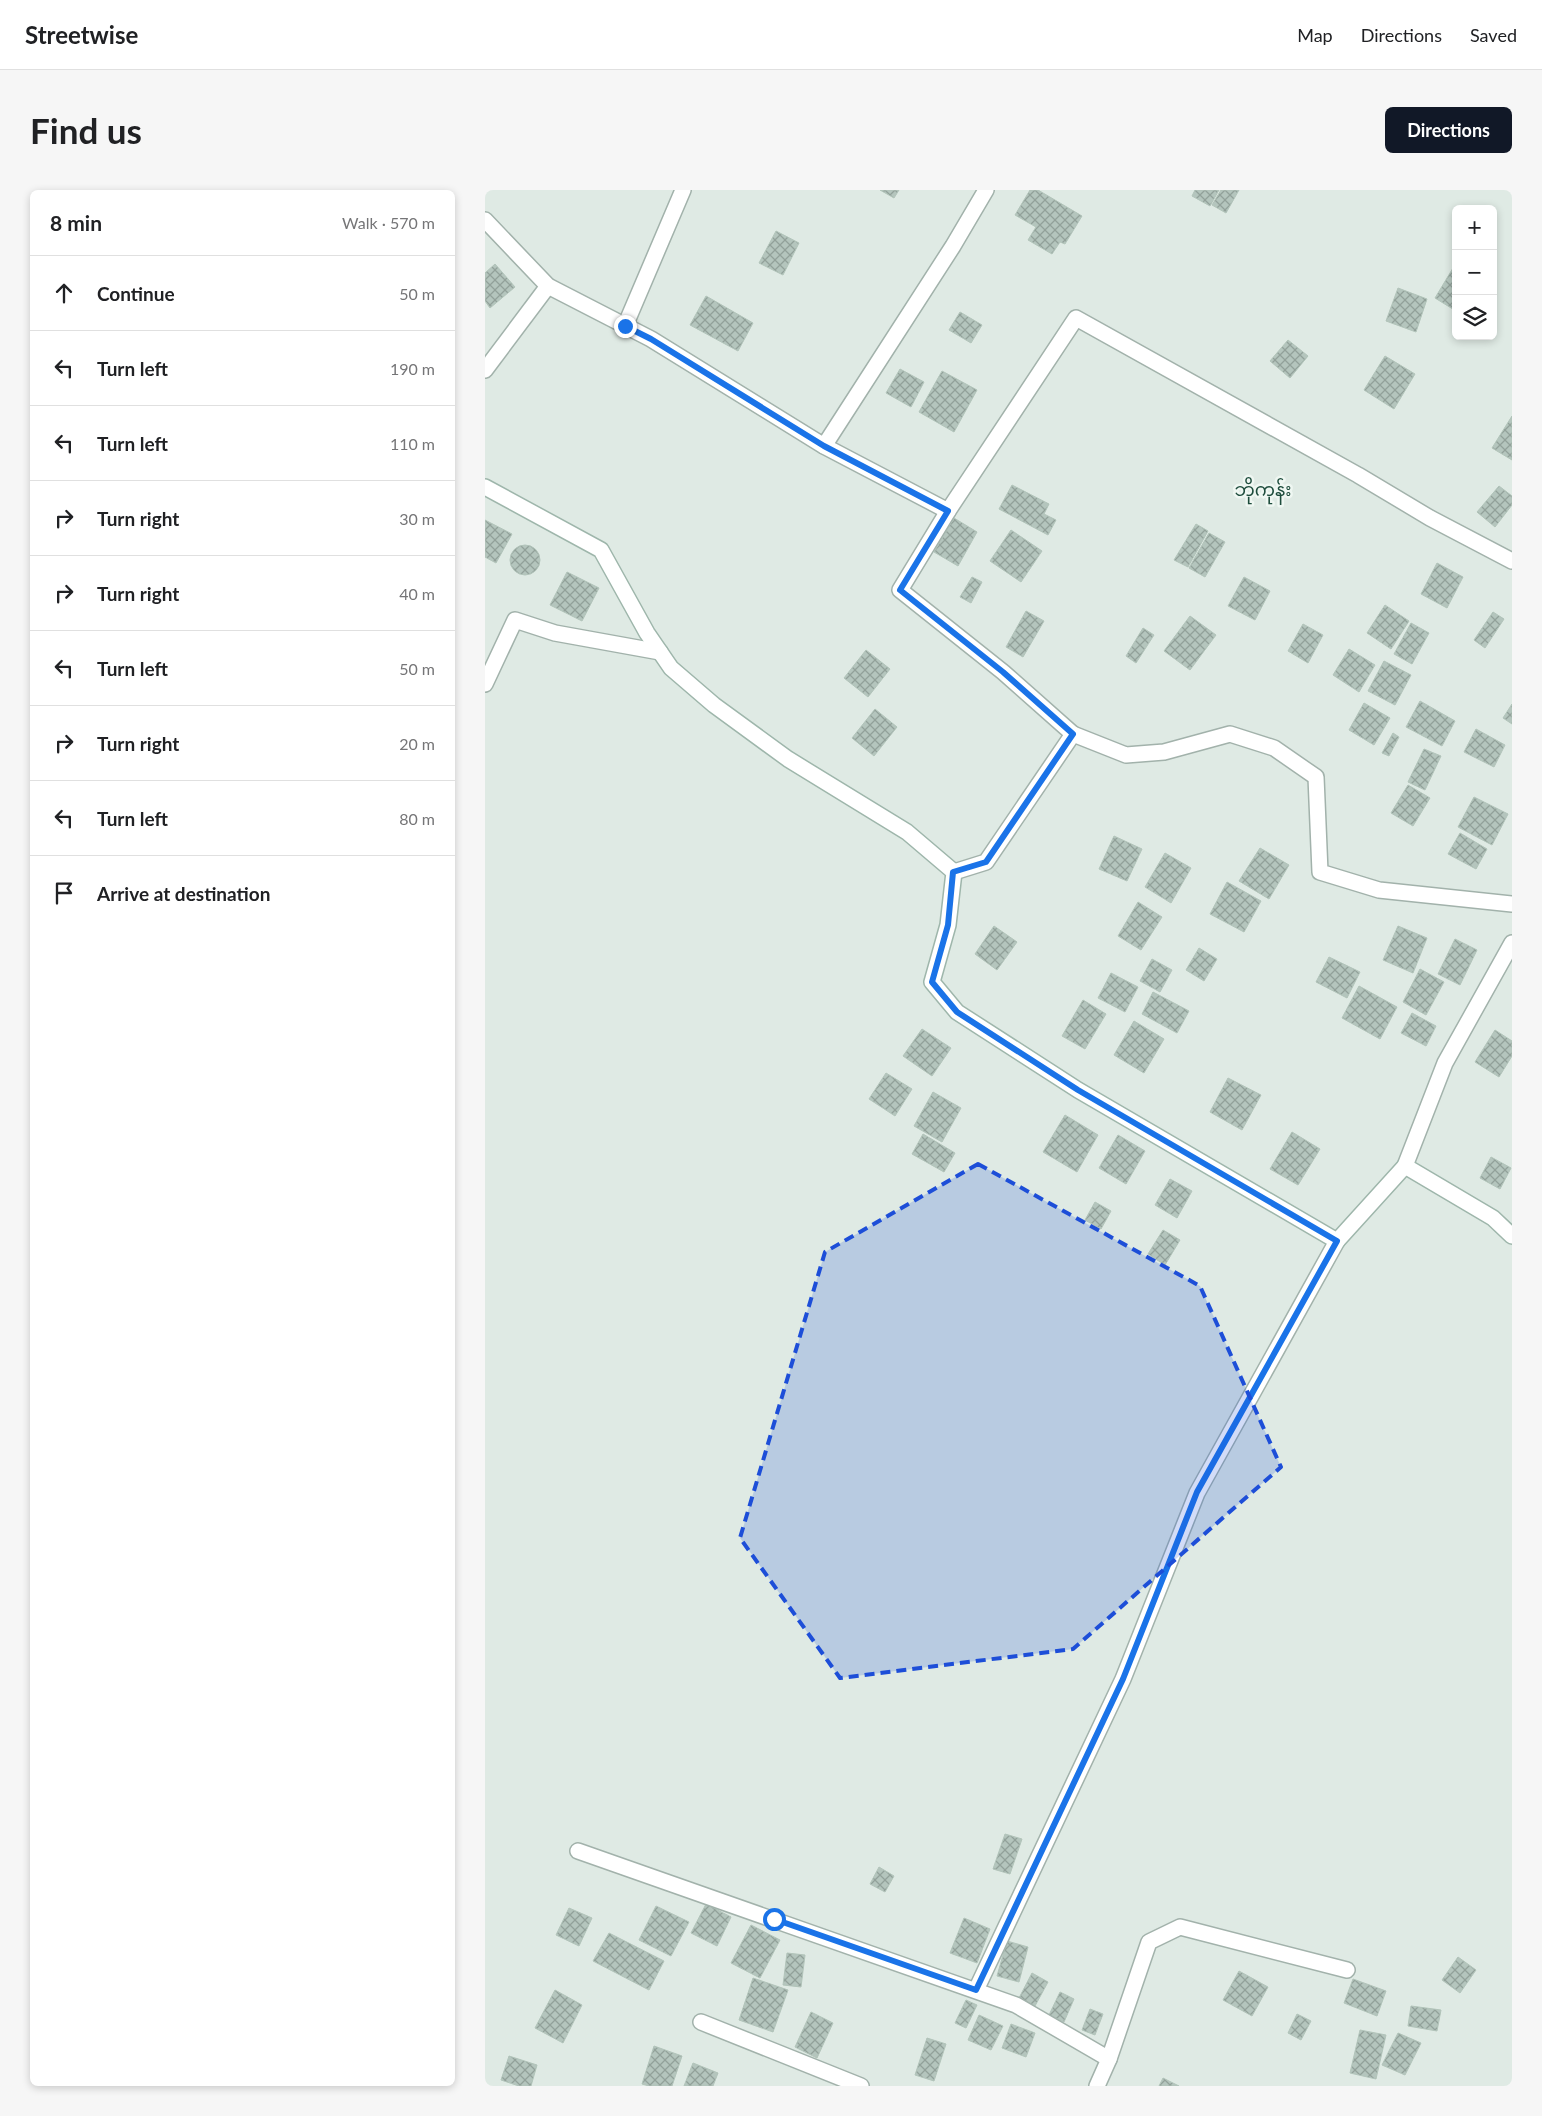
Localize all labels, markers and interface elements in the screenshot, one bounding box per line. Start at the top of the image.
text: Streetwise [25,20,138,49]
text: Map [1297,24,1333,46]
text: Directions [1361,24,1442,46]
text: Saved [1470,24,1517,46]
button: Directions [1385,107,1512,153]
text: Find us [30,109,142,151]
map controls [1452,205,1497,340]
button: + [1452,205,1497,250]
text: 8 min [50,210,102,235]
text: Walk · 570 m [342,213,435,232]
button: − [1452,250,1497,295]
icon: ahead [50,279,78,307]
text: Continue [97,282,175,305]
text: 50 m [399,284,435,303]
button: layers [1452,295,1497,340]
route end [614,315,637,338]
icon: left [50,354,78,382]
text: Turn left [97,357,168,380]
text: 190 m [390,359,435,378]
icon: left [50,429,78,457]
text: Turn left [97,432,168,455]
text: 110 m [390,434,435,453]
district label: ဘိုကုန်း [1235,476,1291,505]
icon: right [50,504,78,532]
text: Turn right [97,507,179,530]
text: 30 m [399,509,435,528]
icon: right [50,579,78,607]
text: Turn right [97,582,179,605]
text: 40 m [399,584,435,603]
icon: left [50,654,78,682]
text: Turn left [97,657,168,680]
text: 50 m [399,659,435,678]
icon: right [50,729,78,757]
text: Turn right [97,732,179,755]
text: 20 m [399,734,435,753]
icon: left [50,804,78,832]
text: Turn left [97,807,168,830]
text: 80 m [399,809,435,828]
icon: arrive [50,879,78,907]
text: Arrive at destination [97,882,270,905]
route start [763,1908,786,1931]

